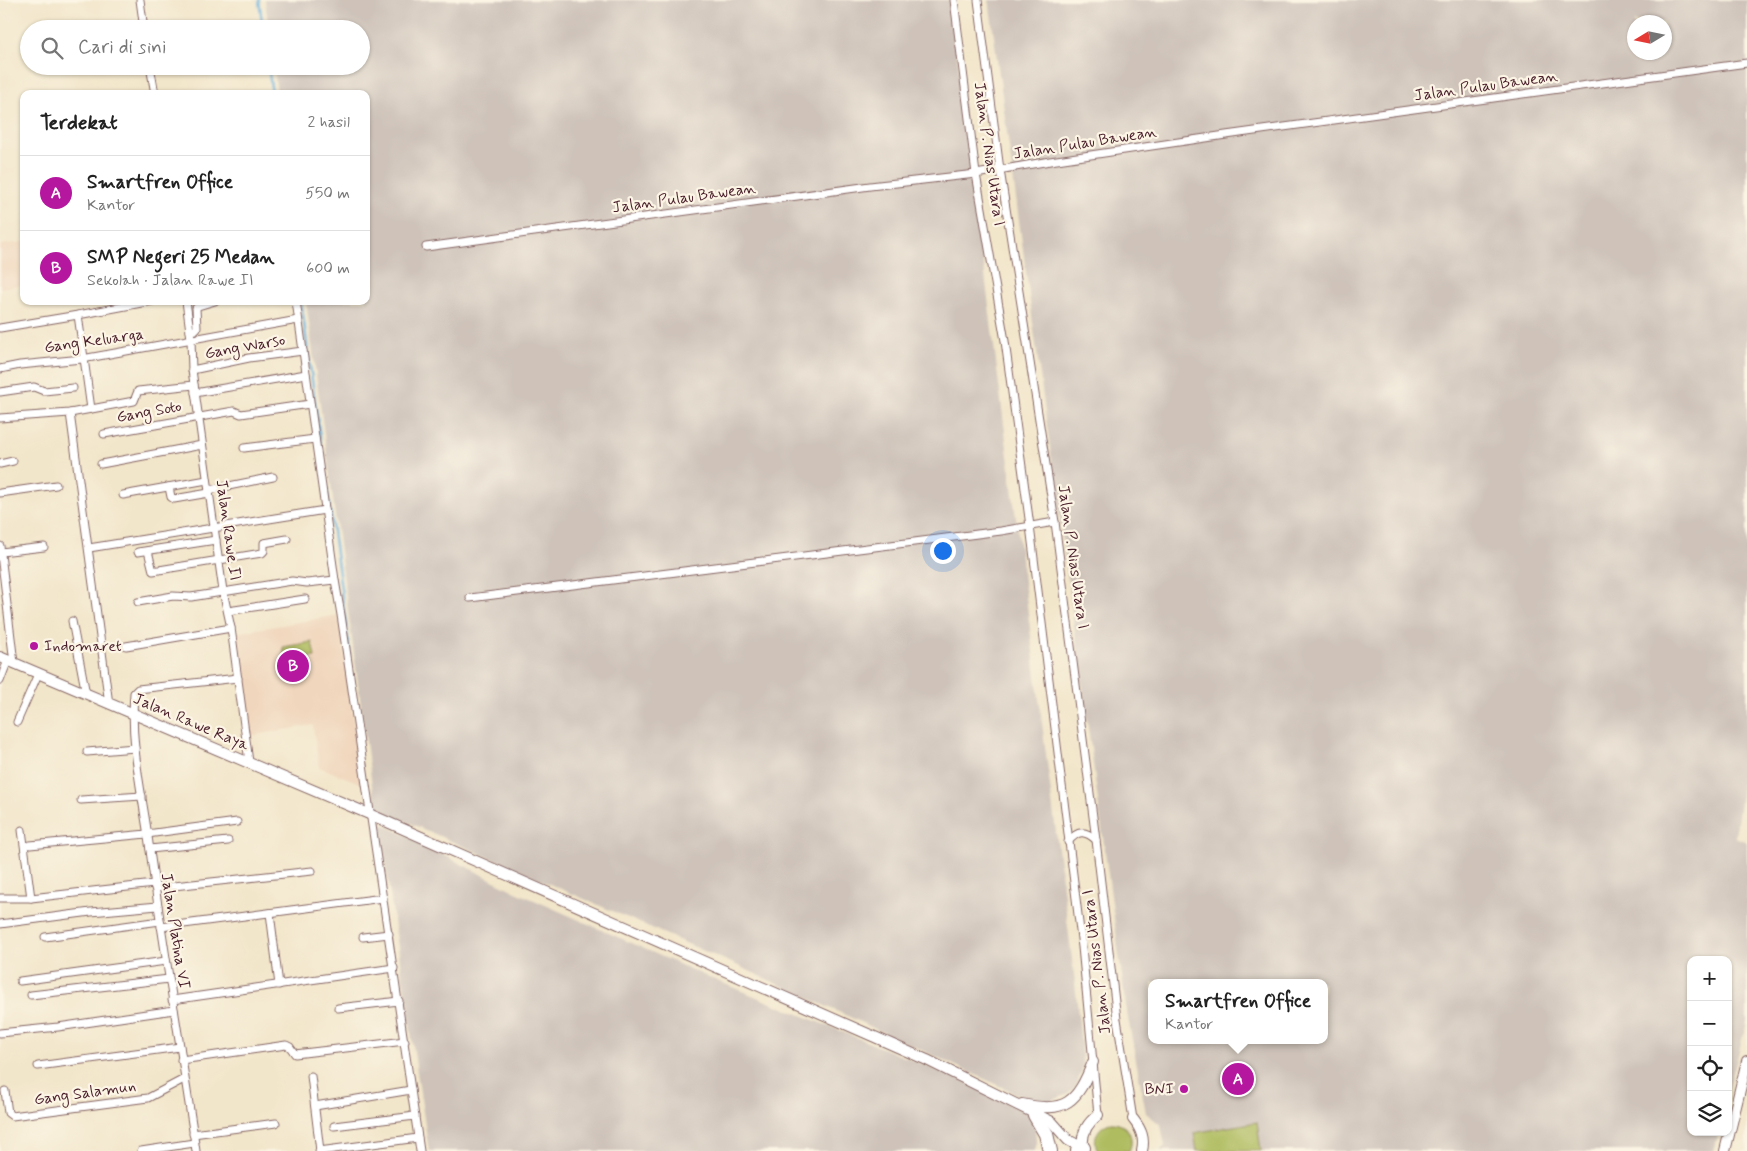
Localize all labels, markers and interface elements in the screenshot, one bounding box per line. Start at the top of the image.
north arrow [1627,15,1672,60]
search box [20,20,370,75]
icon: search [38,34,66,62]
text: Cari di sini [78,35,166,60]
street label: Jalan Pulau Bawean [1413,65,1560,106]
street label: Jalan P. Nias Utara I [968,81,1010,227]
text: Terdekat [40,109,118,137]
text: 2 hasil [308,112,350,133]
street label: Jalan Pulau Bawean [1012,121,1159,165]
text: Smartfren Office [87,170,233,195]
street label: Jalan Pulau Bawean [611,177,758,218]
text: A [51,183,61,204]
text: 550 m [305,183,350,204]
text: Kantor [87,195,135,216]
text: SMP Negeri 25 Medan [87,245,274,270]
text: B [51,258,61,279]
text: 600 m [306,258,350,279]
text: Sekolah · Jalan Rawe II [87,270,254,291]
street label: Gang Keluarga [43,324,145,359]
street label: Gang Warso [203,330,287,365]
street label: Gang Soto [115,396,183,429]
street label: Jalan Rawe II [211,478,245,582]
street label: Jalan P. Nias Utara I [1052,484,1094,630]
your location [930,538,956,564]
place label: Indomaret [44,636,122,657]
marker: Indomaret [28,640,40,652]
pin: B [277,647,309,685]
street label: Jalan Rawe Raya [130,688,252,756]
street label: Jalan Platina VI [155,872,195,990]
street label: Jalan P. Nias Utara I [1078,889,1116,1035]
map controls [1687,956,1732,1136]
button: + [1687,956,1732,1001]
popup [1148,979,1328,1044]
text: Smartfren Office [1165,989,1311,1014]
button: − [1687,1001,1732,1046]
text: Kantor [1165,1014,1213,1035]
button: locate [1687,1046,1732,1091]
pin: A [1222,1060,1254,1098]
street label: Gang Salamun [33,1075,137,1112]
place label: BNI [1144,1079,1174,1100]
marker: BNI [1178,1083,1190,1095]
button: layers [1687,1091,1732,1136]

